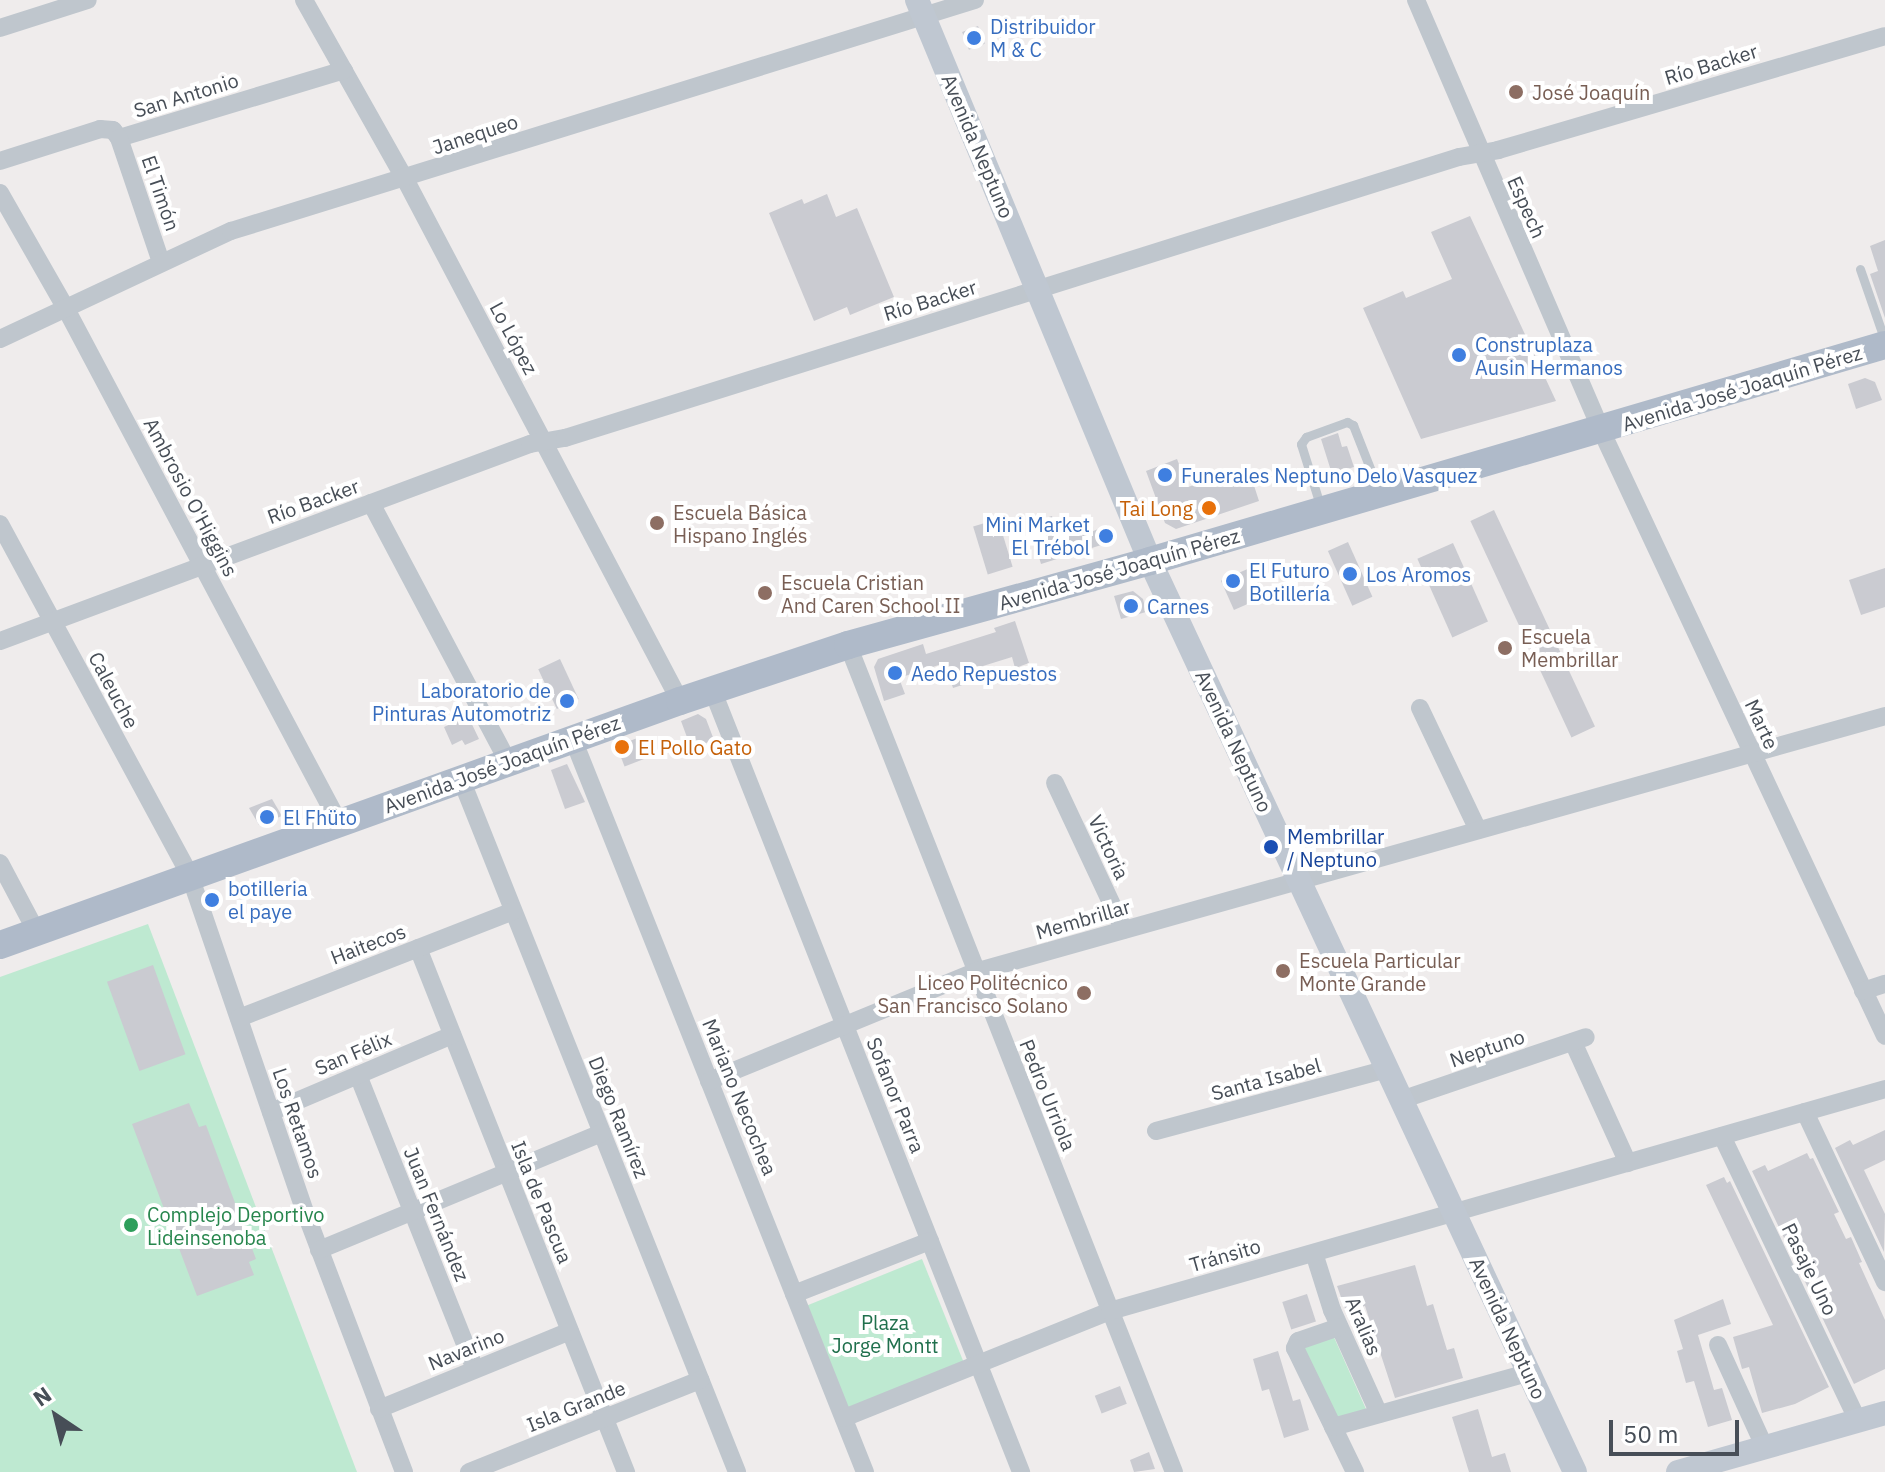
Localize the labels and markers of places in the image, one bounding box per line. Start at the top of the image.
place label: Distribuidor M & C [990,14,1095,61]
marker: Distribuidor M & C [965,29,983,47]
place label: José Joaquín [1532,80,1650,104]
marker: José Joaquín [1507,83,1525,101]
place label: Construplaza Ausin Hermanos [1475,332,1623,379]
marker: Construplaza Ausin Hermanos [1450,346,1468,364]
place label: Funerales Neptuno Delo Vasquez [1181,463,1477,487]
marker: Funerales Neptuno Delo Vasquez [1156,466,1174,484]
place label: Tai Long [1120,496,1193,520]
marker: Tai Long [1200,499,1218,517]
place label: Escuela Básica Hispano Inglés [673,500,808,547]
place label: Mini Market El Trébol [985,512,1090,559]
marker: Escuela Básica Hispano Inglés [648,514,666,532]
marker: Mini Market El Trébol [1097,527,1115,545]
place label: El Futuro Botillería [1249,558,1330,605]
place label: Los Aromos [1366,562,1471,586]
marker: Los Aromos [1341,565,1359,583]
place label: Escuela Cristian And Caren School II [781,570,960,617]
marker: El Futuro Botillería [1224,572,1242,590]
marker: Escuela Cristian And Caren School II [756,584,774,602]
place label: Carnes [1147,594,1210,618]
marker: Carnes [1122,597,1140,615]
place label: Escuela Membrillar [1521,624,1618,671]
marker: Escuela Membrillar [1496,639,1514,657]
place label: Aedo Repuestos [911,661,1057,685]
marker: Aedo Repuestos [886,664,904,682]
place label: Laboratorio de Pinturas Automotriz [372,678,551,725]
marker: Laboratorio de Pinturas Automotriz [558,692,576,710]
place label: El Pollo Gato [638,735,752,759]
marker: El Pollo Gato [613,738,631,756]
place label: El Fhüto [283,805,357,829]
marker: El Fhüto [258,808,276,826]
place label: Membrillar / Neptuno [1287,824,1384,871]
marker: Membrillar / Neptuno [1262,838,1280,856]
place label: botilleria el paye [228,876,308,923]
marker: botilleria el paye [203,891,221,909]
place label: Escuela Particular Monte Grande [1299,948,1461,995]
marker: Escuela Particular Monte Grande [1274,962,1292,980]
place label: Liceo Politécnico San Francisco Solano [877,970,1068,1017]
marker: Liceo Politécnico San Francisco Solano [1075,984,1093,1002]
place label: Complejo Deportivo Lideinsenoba [147,1202,325,1249]
marker: Complejo Deportivo Lideinsenoba [122,1216,140,1234]

